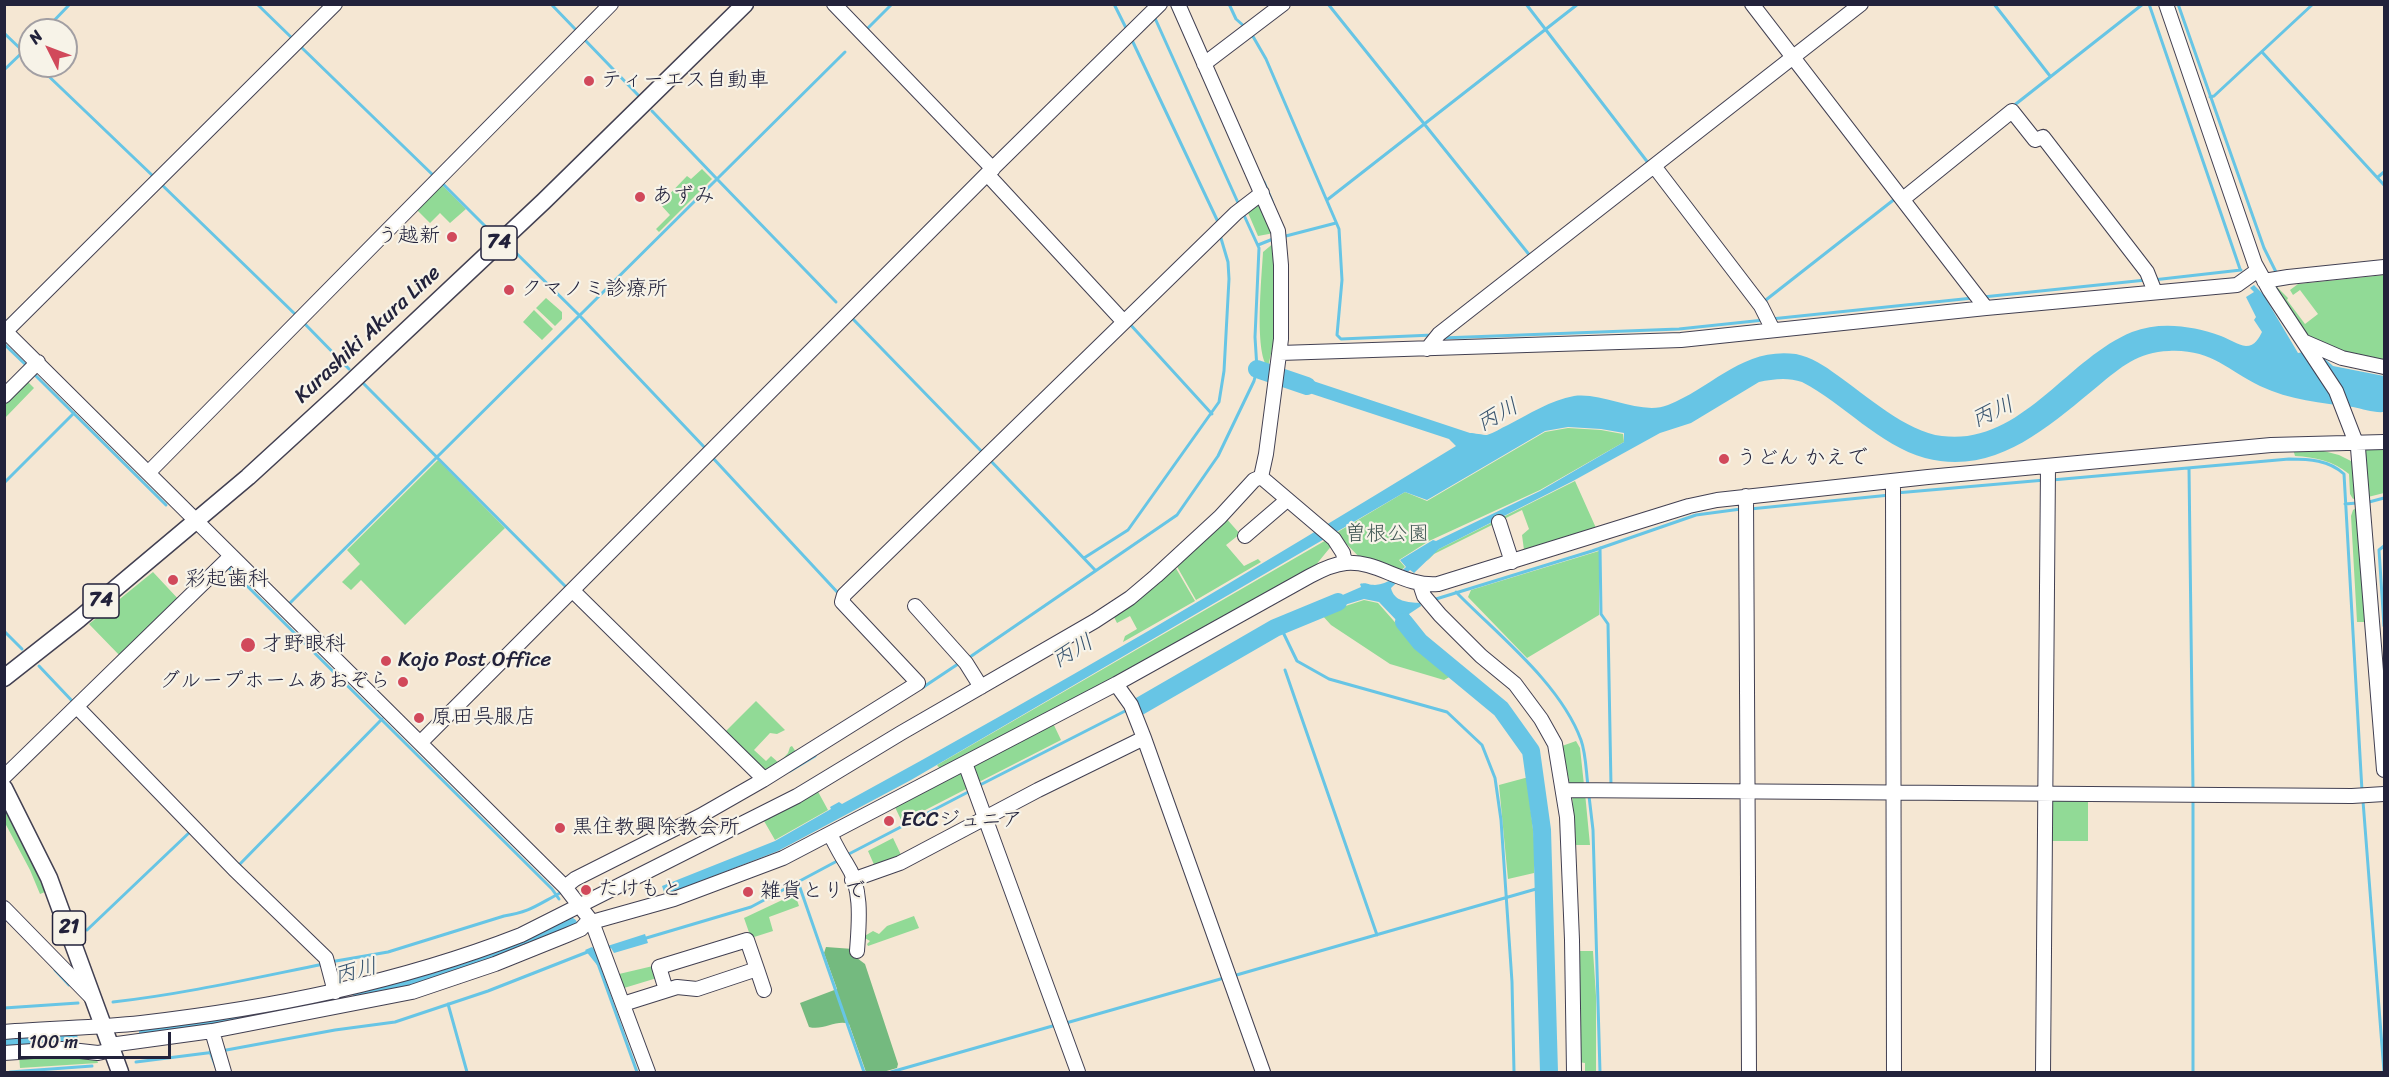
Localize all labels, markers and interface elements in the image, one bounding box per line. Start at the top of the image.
north arrow [18,18,78,78]
text: N [21,23,50,51]
place label: ティーエス自動車 [601,68,769,94]
marker: ティーエス自動車 [582,74,596,88]
place label: あずみ [652,184,715,210]
marker: あずみ [633,190,647,204]
place label: う越新 [377,224,440,250]
road number: 74 [481,226,517,260]
marker: う越新 [445,230,459,244]
street label: Kurashiki Akura Line [290,261,446,409]
place label: クマノミ診療所 [521,277,668,303]
marker: クマノミ診療所 [502,283,516,297]
water label: 丙川 [1968,392,2018,434]
water label: 丙川 [1472,394,1524,438]
place label: うどん かえで [1736,446,1867,472]
marker: うどん かえで [1717,452,1731,466]
park label: 曽根公園 [1345,522,1429,548]
place label: 彩起歯科 [185,567,269,593]
marker: 彩起歯科 [166,573,180,587]
road number: 74 [83,584,119,618]
water label: 丙川 [1047,630,1099,674]
place label: 才野眼科 [262,632,346,658]
marker: 才野眼科 [239,636,257,654]
place label: Kojo Post Office [398,648,551,674]
marker: Kojo Post Office [379,654,393,668]
place label: グループホームあおぞら [159,669,391,695]
marker: グループホームあおぞら [396,675,410,689]
place label: 原田呉服店 [431,705,536,731]
marker: 原田呉服店 [412,711,426,725]
place label: ECCジュニア [901,808,1023,834]
marker: ECCジュニア [882,814,896,828]
place label: 黒住教興除教会所 [572,815,740,841]
marker: 黒住教興除教会所 [553,821,567,835]
place label: たけもと [598,877,682,903]
place label: 雑貨とりで [760,879,865,905]
marker: たけもと [579,883,593,897]
marker: 雑貨とりで [741,885,755,899]
road number: 21 [52,911,86,945]
water label: 丙川 [331,954,381,990]
scale bar [21,1020,174,1058]
text: 100 m [29,1026,78,1058]

